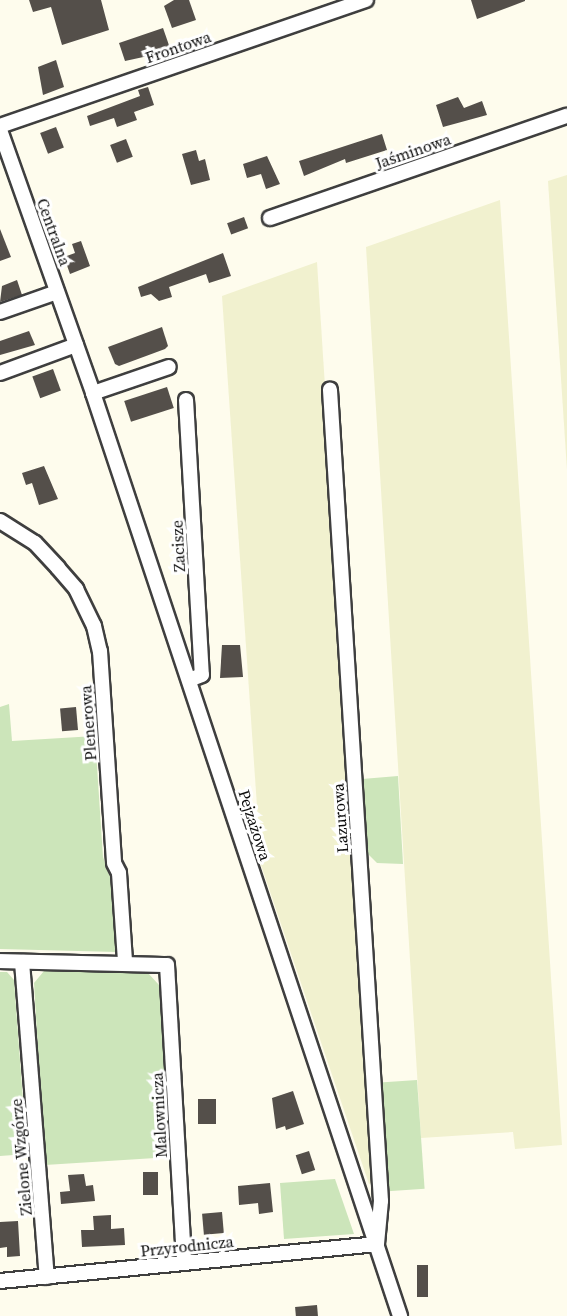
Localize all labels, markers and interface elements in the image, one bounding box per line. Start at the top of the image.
street label: Frontowa [143,27,213,67]
street label: Jaśminowa [373,129,453,173]
street label: Centralna [33,196,75,268]
street label: Zacisze [167,520,189,572]
street label: Plenerowa [76,685,100,761]
street label: Lazurowa [328,783,352,853]
street label: Pejzażowa [235,787,275,863]
street label: Malownicza [147,1072,171,1158]
street label: Zielone Wzgórze [6,1098,36,1216]
street label: Przyrodnicza [139,1232,235,1260]

